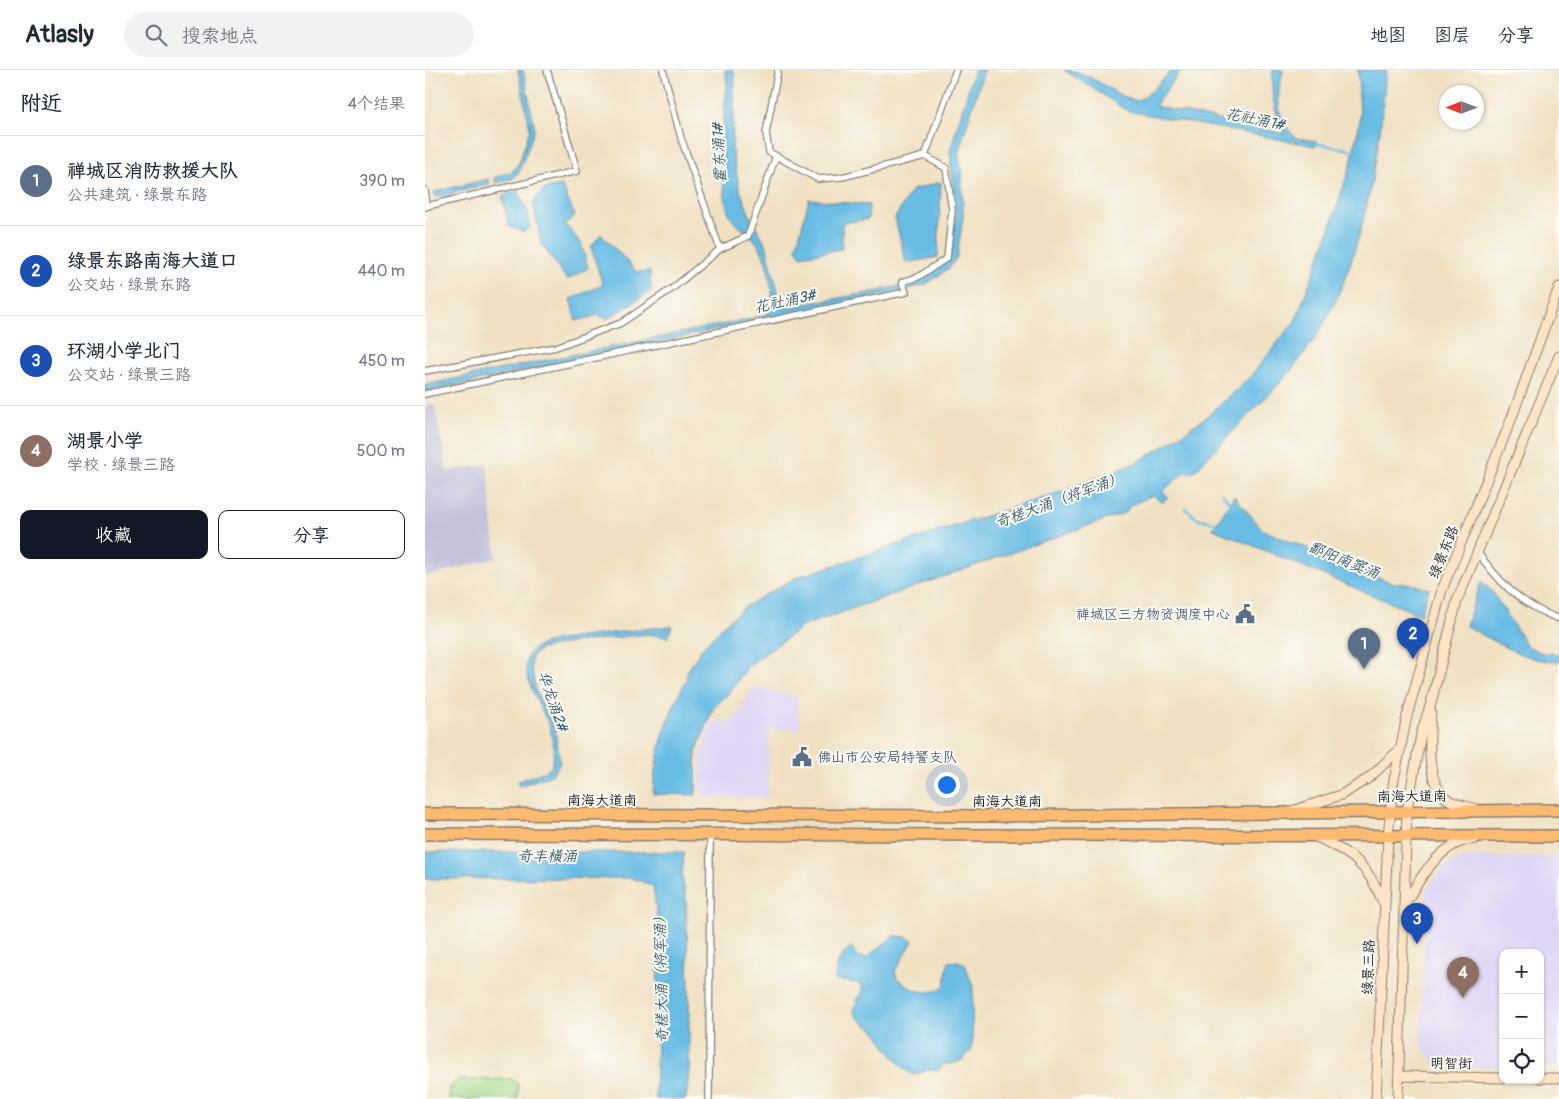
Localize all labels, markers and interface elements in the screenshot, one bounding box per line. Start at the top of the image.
search box [124,12,474,57]
text: Atlasly [25,20,94,49]
icon: search [142,21,170,49]
text: 搜索地点 [182,24,258,48]
text: 地图 [1370,24,1406,47]
text: 图层 [1434,24,1470,47]
text: 分享 [1498,24,1534,47]
north arrow [1439,85,1484,130]
text: 附近 [20,90,62,117]
text: 4个结果 [348,94,405,114]
water label: 花社涌1# [1223,104,1288,135]
water label: 霍东涌1# [708,121,731,184]
text: 禅城区消防救援大队 [67,159,238,183]
text: 1 [33,171,39,191]
text: 390 m [359,171,405,191]
text: 公共建筑 · 绿景东路 [67,185,207,205]
text: 绿景东路南海大道口 [67,249,238,273]
text: 2 [32,261,40,281]
text: 440 m [358,261,405,281]
text: 公交站 · 绿景东路 [67,275,191,295]
water label: 花社涌3# [752,285,819,317]
text: 环湖小学北门 [67,339,181,363]
text: 3 [32,351,40,371]
text: 450 m [358,351,405,371]
text: 公交站 · 绿景三路 [67,365,191,385]
text: 湖景小学 [67,429,143,453]
text: 4 [31,441,41,461]
text: 500 m [357,441,405,461]
text: 学校 · 绿景三路 [67,455,175,475]
water label: 奇槎大涌（将军涌） [992,468,1126,532]
button: 收藏 [20,510,208,559]
button: 分享 [218,510,405,559]
street label: 绿景东路 [1425,523,1462,581]
water label: 鄱阳南窦涌 [1305,538,1383,584]
public building icon: 禅城区三方物资调度中心 [1234,603,1256,625]
place label: 禅城区三方物资调度中心 [1076,606,1230,623]
pin: 2 [1397,618,1429,659]
pin: 1 [1348,628,1380,669]
water label: 华龙涌2# [533,668,572,735]
public building icon: 佛山市公安局特警支队 [791,746,813,768]
place label: 佛山市公安局特警支队 [817,749,957,766]
your location [934,772,960,798]
street label: 南海大道南 [1377,787,1447,806]
street label: 南海大道南 [567,792,637,809]
street label: 南海大道南 [972,793,1042,810]
water label: 奇丰横涌 [517,847,578,866]
pin: 3 [1401,903,1433,944]
water label: 奇槎大涌（将军涌） [651,908,672,1044]
street label: 绿景三路 [1359,939,1378,995]
map controls [1499,949,1544,1084]
button: + [1499,949,1544,994]
pin: 4 [1447,957,1479,998]
button: − [1499,994,1544,1039]
button: locate [1499,1039,1544,1084]
street label: 明智街 [1430,1055,1472,1072]

